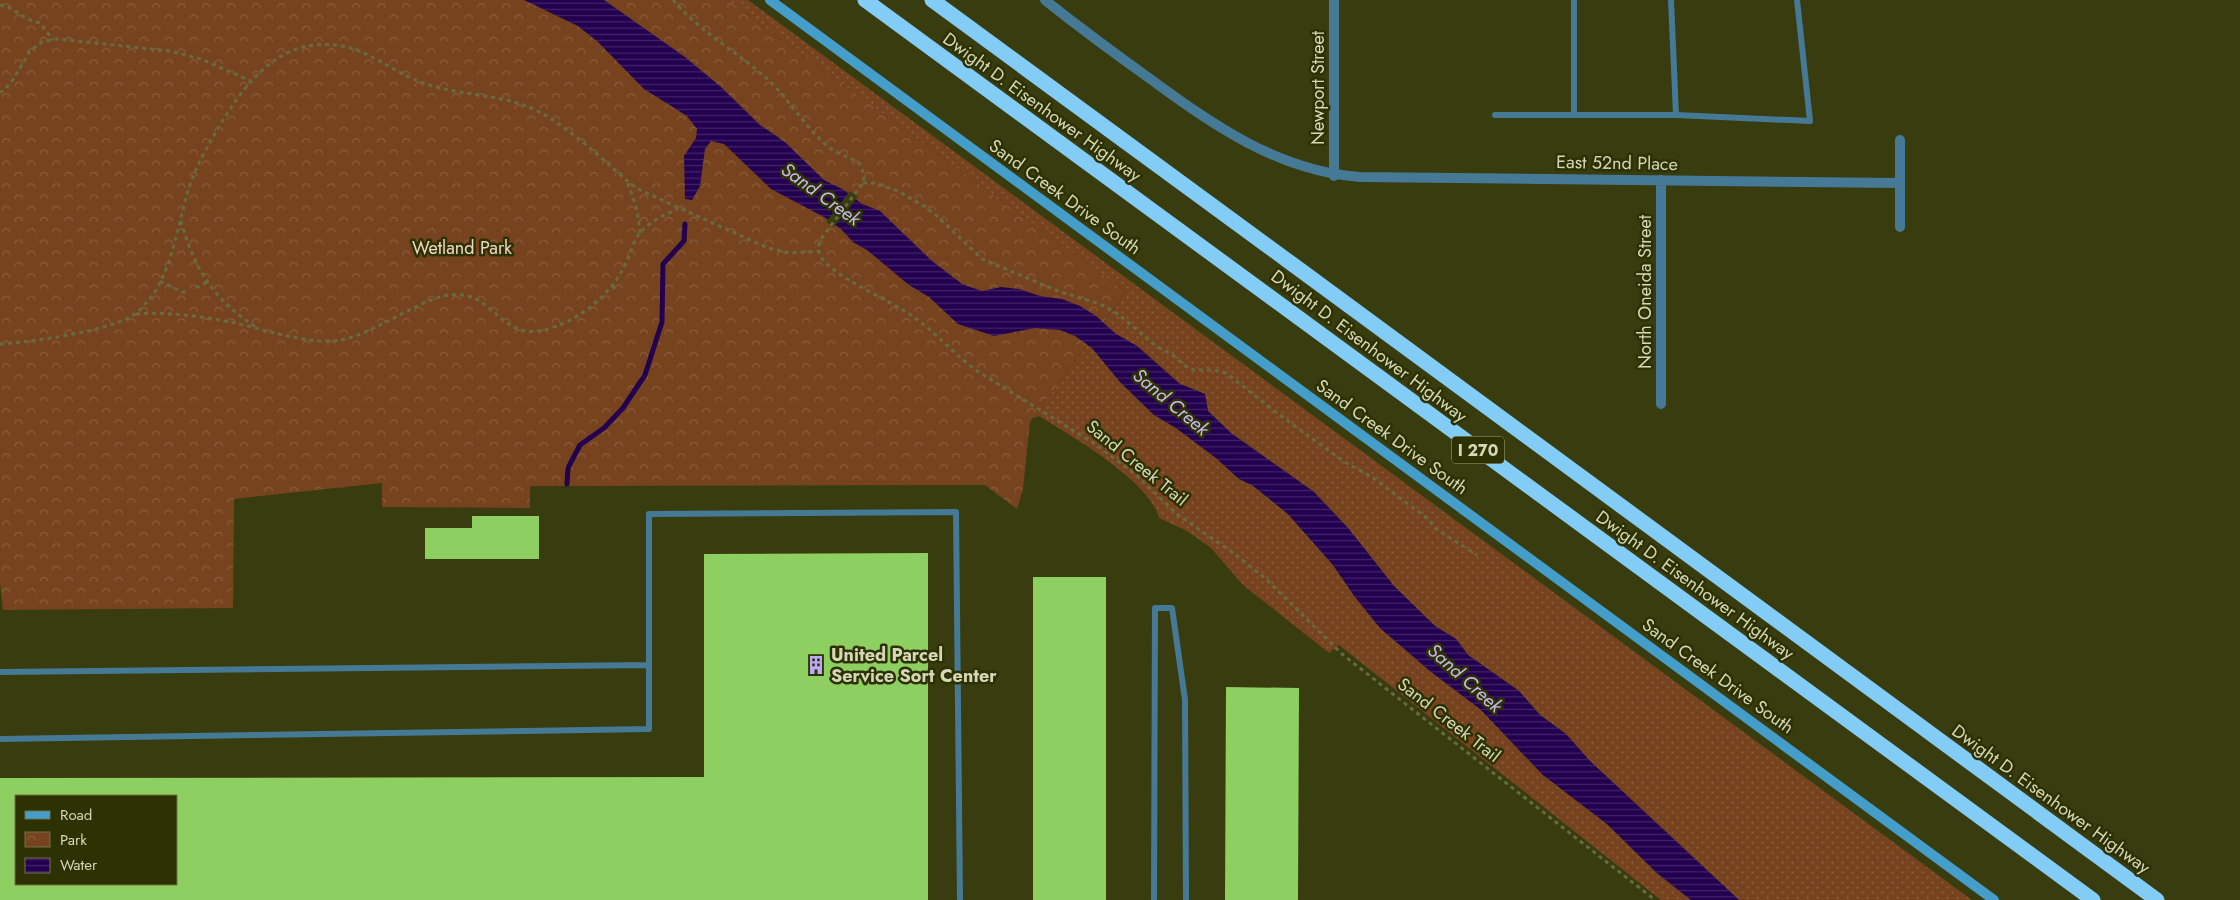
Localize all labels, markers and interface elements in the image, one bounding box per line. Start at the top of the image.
street label: Dwight D. Eisenhower Highway [937,26,1147,188]
street label: Newport Street [1305,30,1331,145]
street label: Sand Creek Drive South [984,133,1146,261]
street label: East 52nd Place [1556,149,1678,177]
water label: Sand Creek [776,156,867,233]
street label: North Oneida Street [1632,214,1658,369]
park label: Wetland Park [412,235,512,261]
street label: Dwight D. Eisenhower Highway [1265,264,1473,429]
water label: Sand Creek [1127,362,1216,443]
street label: Sand Creek Drive South [1311,373,1473,501]
street label: Sand Creek Trail [1081,414,1193,512]
road number: I 270 [1452,436,1504,464]
street label: Dwight D. Eisenhower Highway [1590,504,1800,666]
street label: Sand Creek Drive South [1637,612,1799,740]
water label: Sand Creek [1422,637,1509,720]
place label: United Parcel Service Sort Center [831,642,997,689]
building icon: United Parcel Service Sort Center [805,654,827,676]
street label: Sand Creek Trail [1392,671,1506,769]
street label: Dwight D. Eisenhower Highway [1946,718,2156,880]
legend [15,795,178,885]
text: Road [60,804,92,826]
text: Park [60,829,87,851]
text: Water [60,854,98,876]

